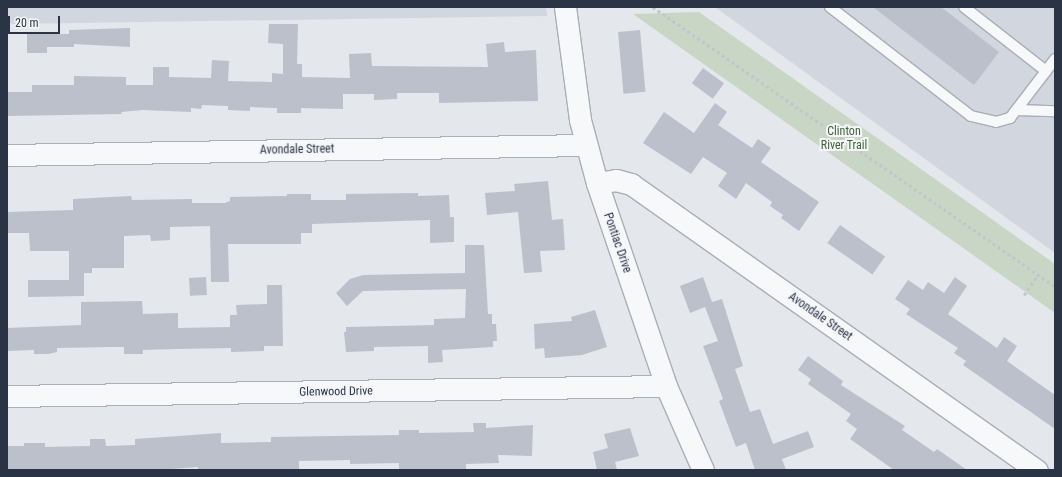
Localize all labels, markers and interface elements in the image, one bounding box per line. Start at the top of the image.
scale bar [10,8,62,34]
text: 20 m [15,16,39,30]
park label: Clinton River Trail [821,125,867,153]
street label: Avondale Street [260,142,334,158]
street label: Pontiac Drive [600,211,634,275]
street label: Avondale Street [785,290,855,344]
street label: Glenwood Drive [299,384,373,400]

